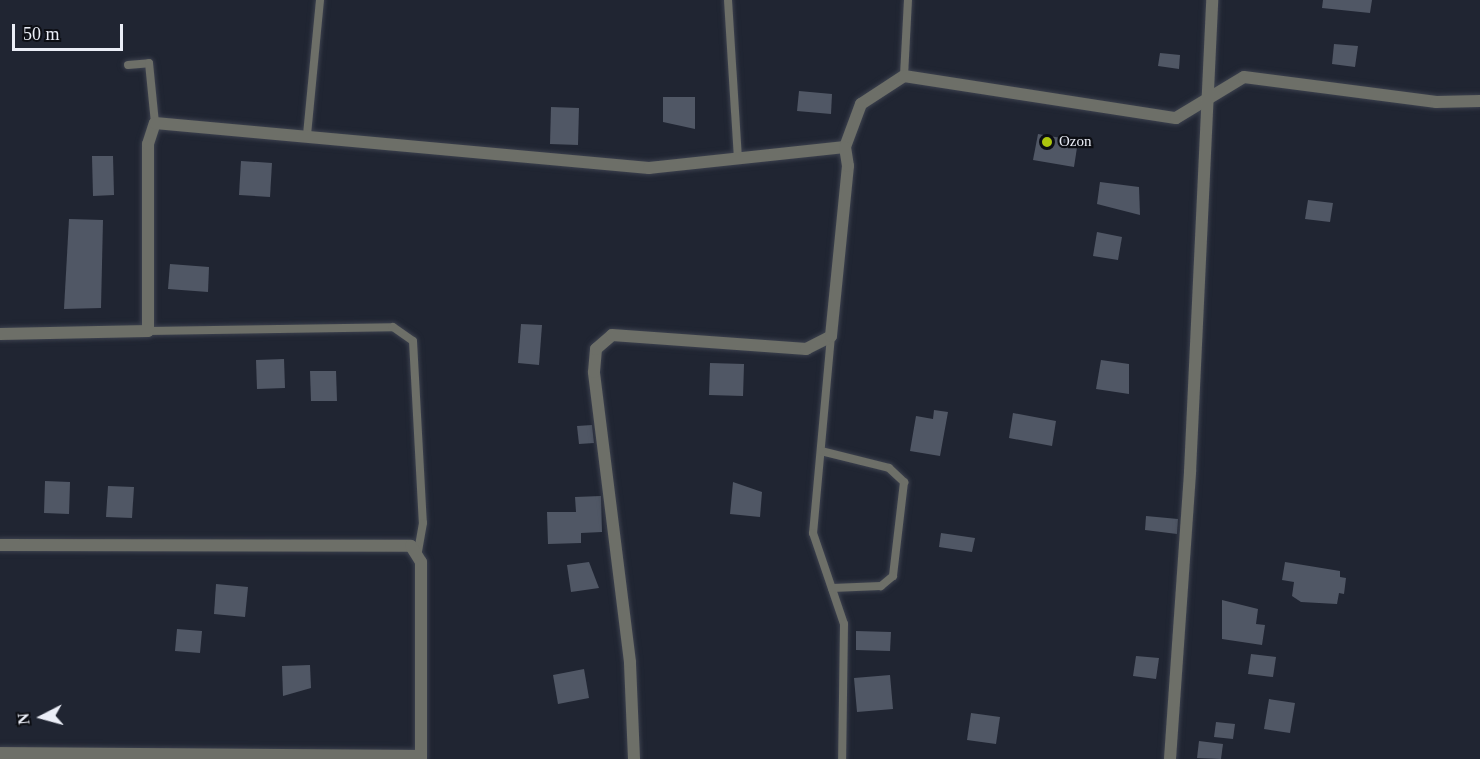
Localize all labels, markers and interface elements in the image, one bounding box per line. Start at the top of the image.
scale bar [15,12,126,50]
text: 50 m [23,24,60,44]
place label: Ozon [1059,133,1091,151]
marker: Ozon [1040,135,1054,149]
north arrow [12,687,72,747]
text: N [15,712,33,726]

